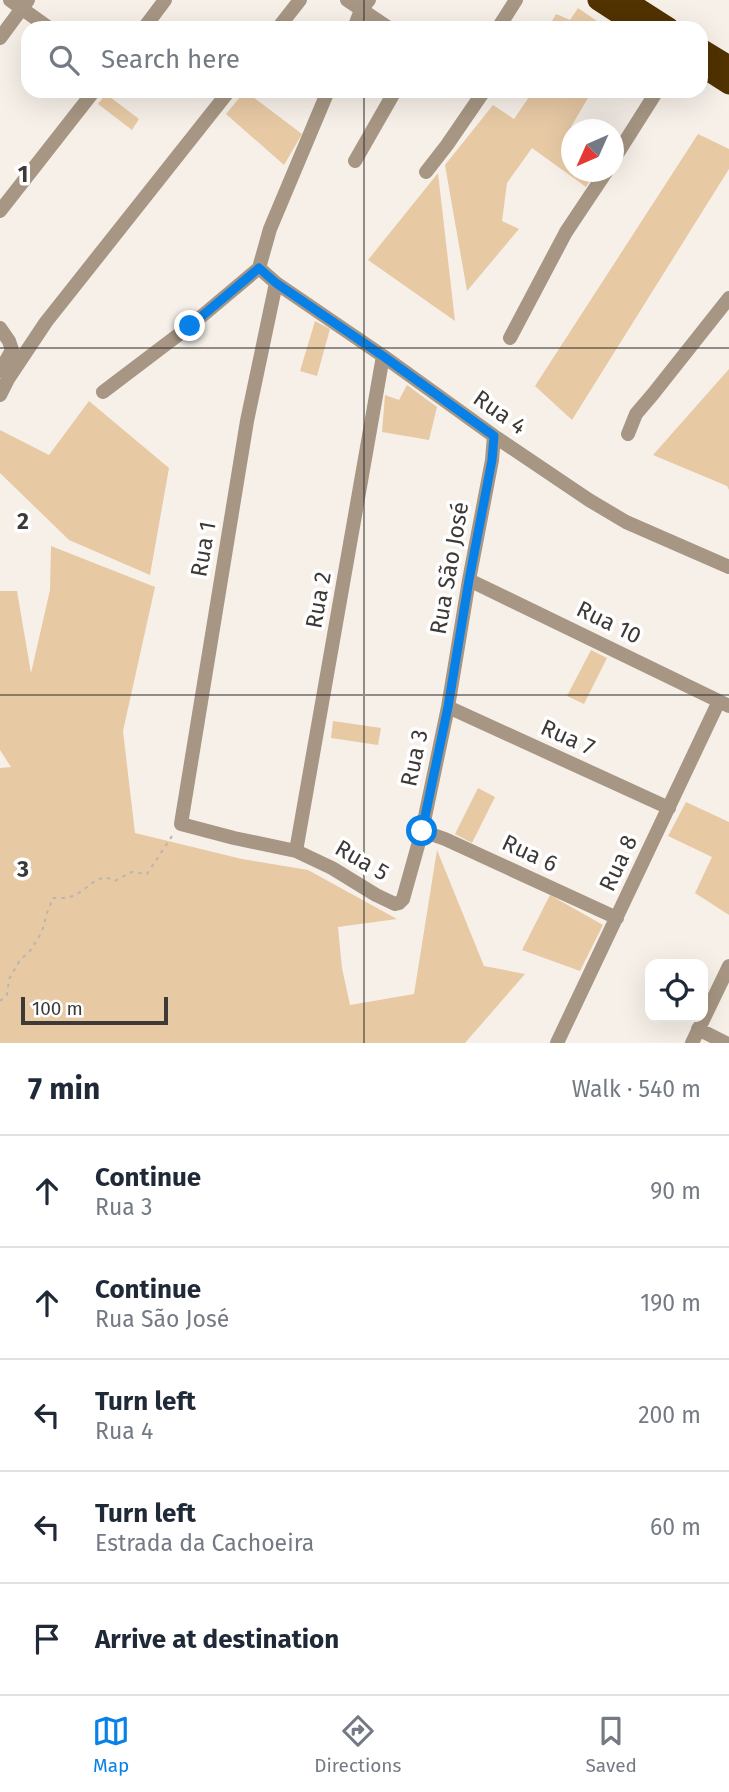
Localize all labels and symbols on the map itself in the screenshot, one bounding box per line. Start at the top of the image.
north arrow [561,119,624,182]
text: 1 [18,160,28,188]
route end [174,310,205,341]
street label: Rua 4 [468,384,532,440]
street label: Rua São José [424,499,474,637]
text: 2 [17,507,29,535]
street label: Rua 1 [184,519,222,579]
street label: Rua 2 [299,569,337,631]
street label: Rua 10 [572,594,646,650]
street label: Rua 7 [537,713,599,761]
street label: Rua 3 [394,727,434,789]
route start [406,815,437,846]
street label: Rua 6 [498,828,562,878]
street label: Rua 8 [593,831,643,895]
street label: Rua 5 [330,834,394,886]
text: 3 [16,855,29,883]
scale bar [21,994,168,1026]

